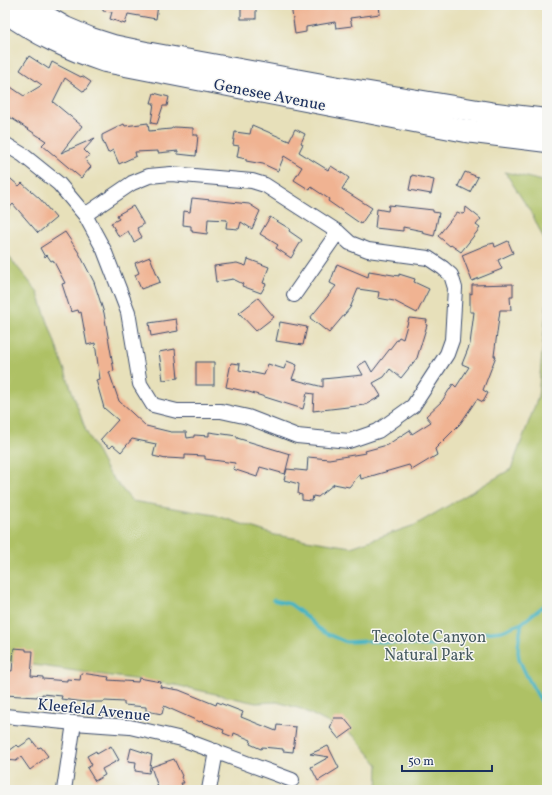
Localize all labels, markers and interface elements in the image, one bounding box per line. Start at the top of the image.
street label: Genesee Avenue [212,74,328,118]
park label: Tecolote Canyon Natural Park [372,627,486,667]
street label: Kleefeld Avenue [36,694,151,728]
scale bar [402,747,492,773]
text: 50 m [408,754,434,770]

